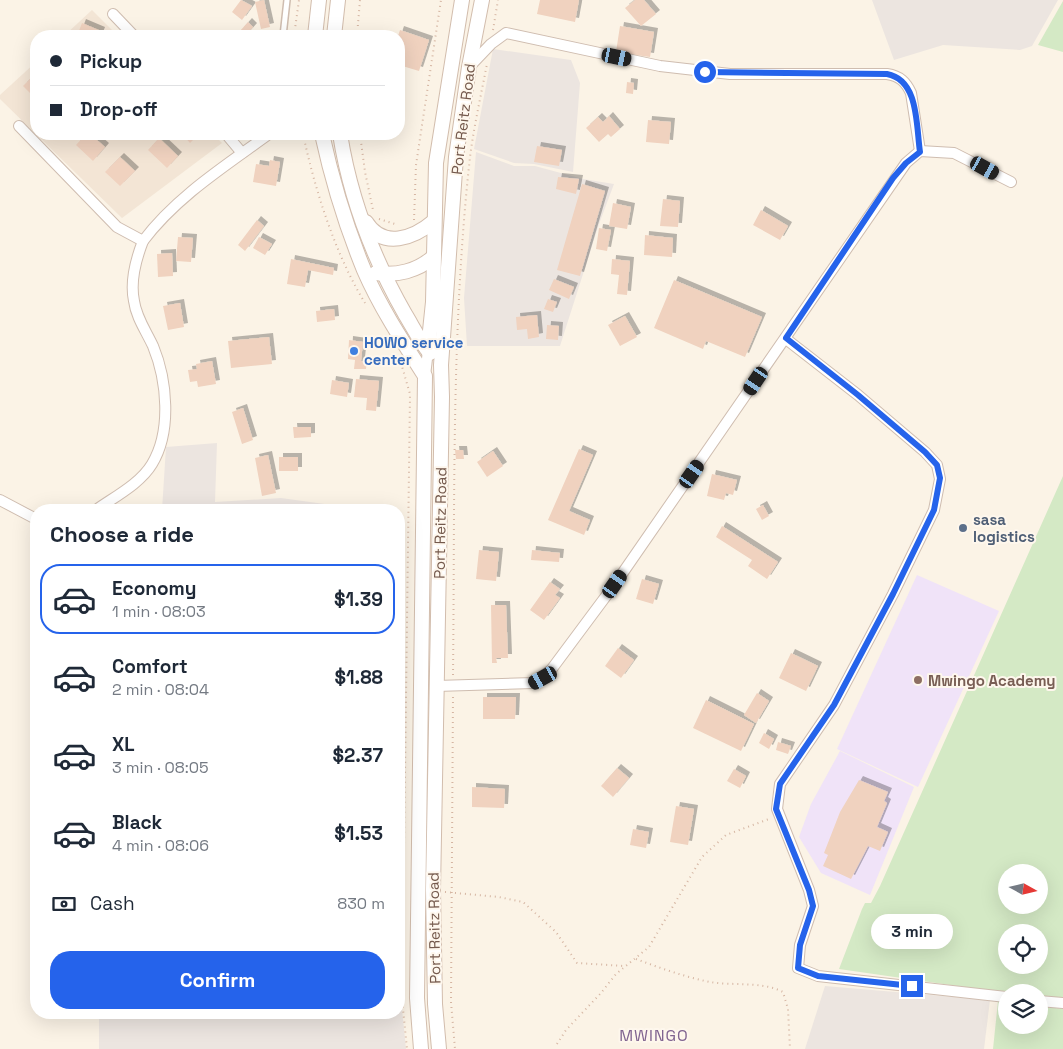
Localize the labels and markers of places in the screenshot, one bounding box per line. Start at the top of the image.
place label: HOWO service center [364,333,464,369]
marker: HOWO service center [348,345,360,357]
place label: sasa logistics [973,510,1035,546]
marker: sasa logistics [957,522,969,534]
place label: Mwingo Academy [928,671,1056,690]
marker: Mwingo Academy [912,674,924,686]

